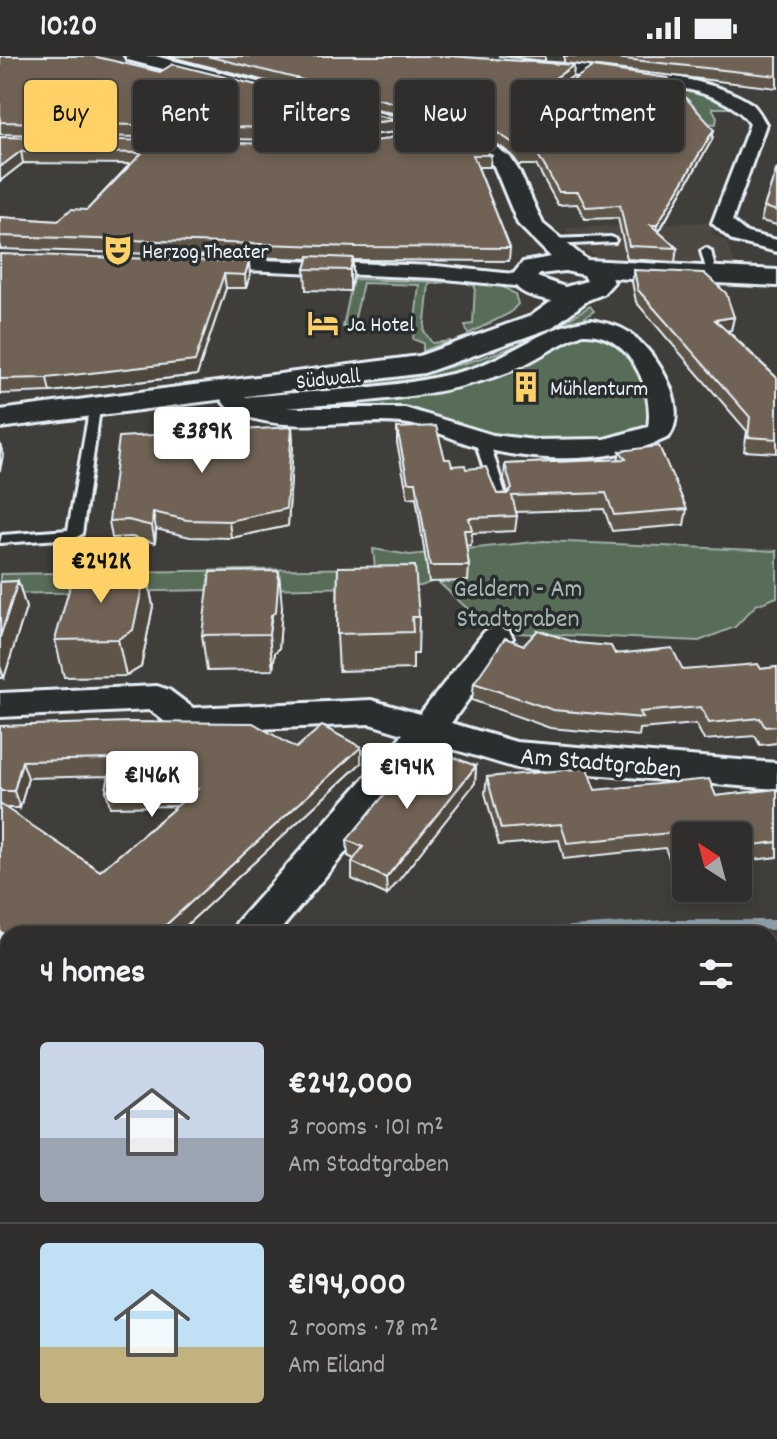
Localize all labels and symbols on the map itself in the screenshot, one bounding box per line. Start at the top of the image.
theatre icon: Herzog Theater [101,233,135,267]
place label: Herzog Theater [142,238,270,269]
hotel icon: Ja Hotel [306,306,340,340]
place label: Ja Hotel [347,311,414,342]
street label: Südwall [295,362,362,399]
building icon: Mühlenturm [509,370,543,404]
place label: Mühlenturm [550,375,648,406]
pin: €389K [146,407,258,475]
pin: €242K [45,537,157,605]
park label: Geldern - Am Stadtgraben [454,572,582,639]
street label: Am Stadtgraben [519,739,683,790]
pin: €194K [351,743,463,811]
pin: €146K [96,751,208,819]
north arrow [672,822,752,902]

